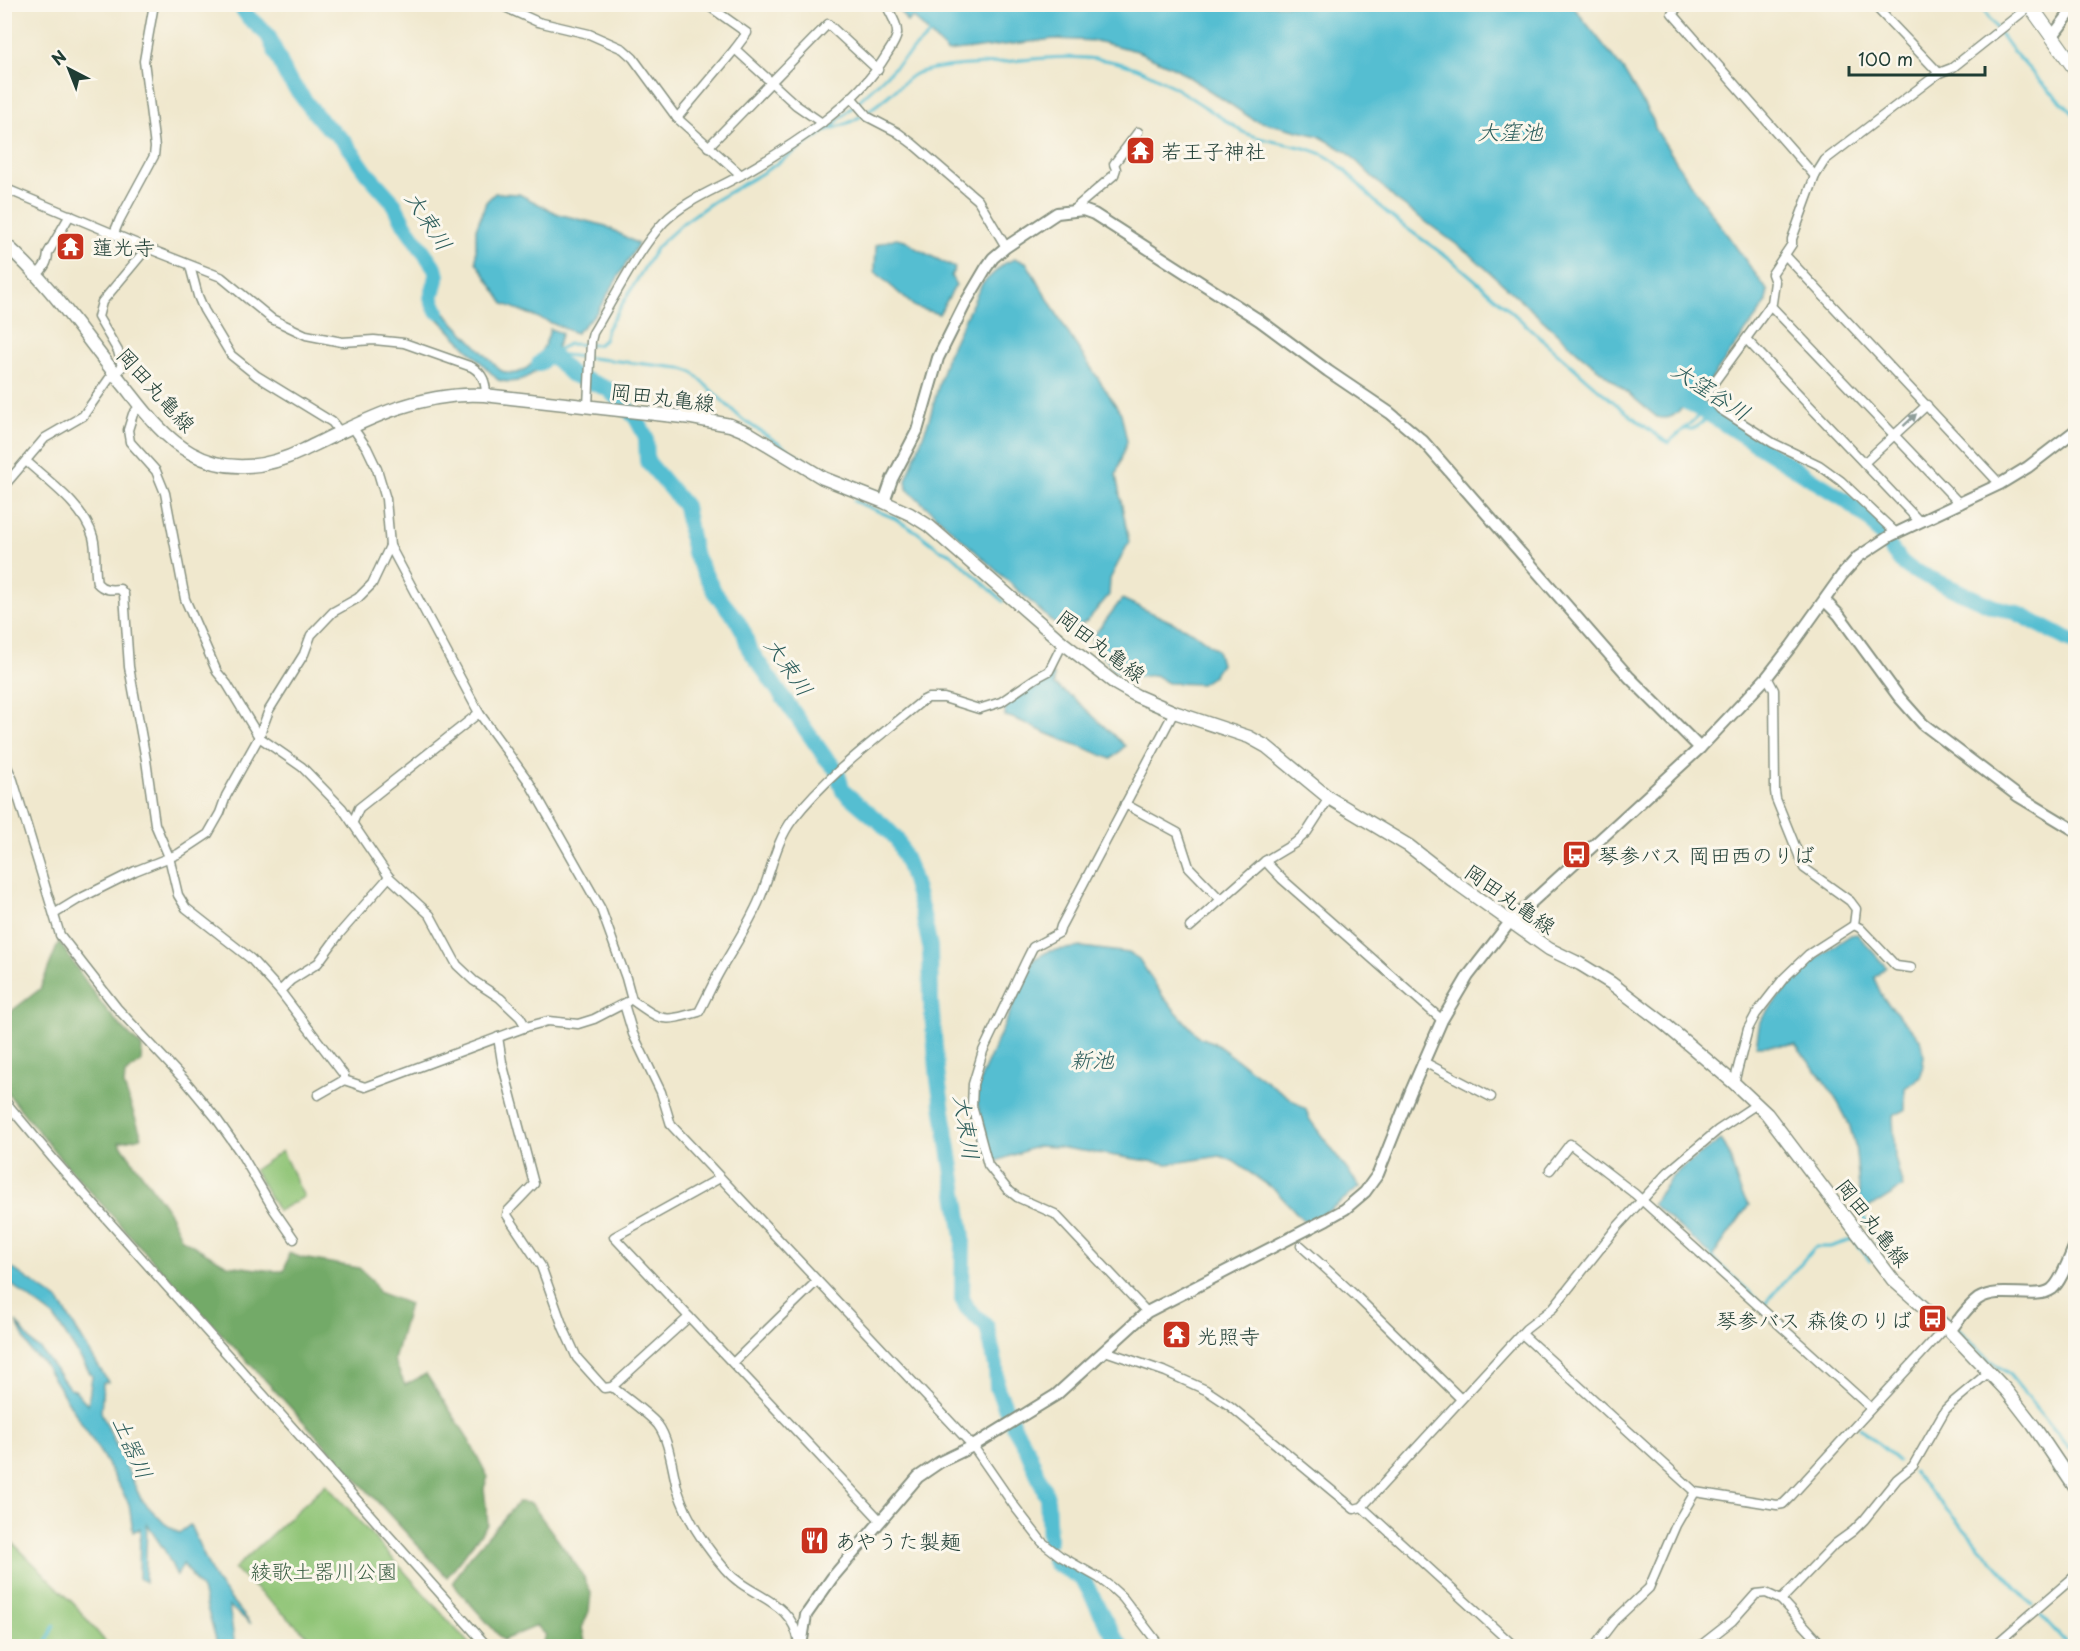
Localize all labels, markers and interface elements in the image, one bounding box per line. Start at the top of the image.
north arrow [39,39,99,99]
scale bar [1849,39,1986,77]
text: N [46,44,71,70]
text: 100 m [1858,45,1913,72]
water label: 大窪池 [1477,114,1544,147]
temple icon: 若王子神社 [1124,134,1156,166]
place label: 若王子神社 [1161,134,1266,166]
water label: 大束川 [398,183,462,257]
temple icon: 蓮光寺 [55,230,87,262]
place label: 蓮光寺 [92,230,155,262]
street label: 岡田丸亀線 [110,339,204,439]
water label: 大窪谷川 [1666,352,1758,428]
street label: 岡田丸亀線 [609,374,717,418]
one-way arrow [1903,414,1917,428]
street label: 岡田丸亀線 [1050,601,1154,689]
water label: 大束川 [758,629,822,703]
bus stop icon: 琴参バス 岡田西のりば [1561,838,1593,870]
place label: 琴参バス 岡田西のりば [1598,838,1815,870]
street label: 岡田丸亀線 [1459,855,1563,941]
water label: 新池 [1070,1042,1115,1075]
water label: 大束川 [947,1092,989,1162]
street label: 岡田丸亀線 [1829,1171,1919,1273]
place label: 琴参バス 森俊のりば [1716,1303,1912,1335]
bus stop icon: 琴参バス 森俊のりば [1917,1303,1949,1335]
temple icon: 光照寺 [1160,1319,1192,1351]
place label: 光照寺 [1197,1319,1260,1351]
water label: 土器川 [106,1410,162,1484]
restaurant icon: あやうた製麺 [798,1524,830,1556]
place label: あやうた製麺 [835,1524,961,1556]
park label: 綾歌土器川公園 [251,1554,398,1586]

